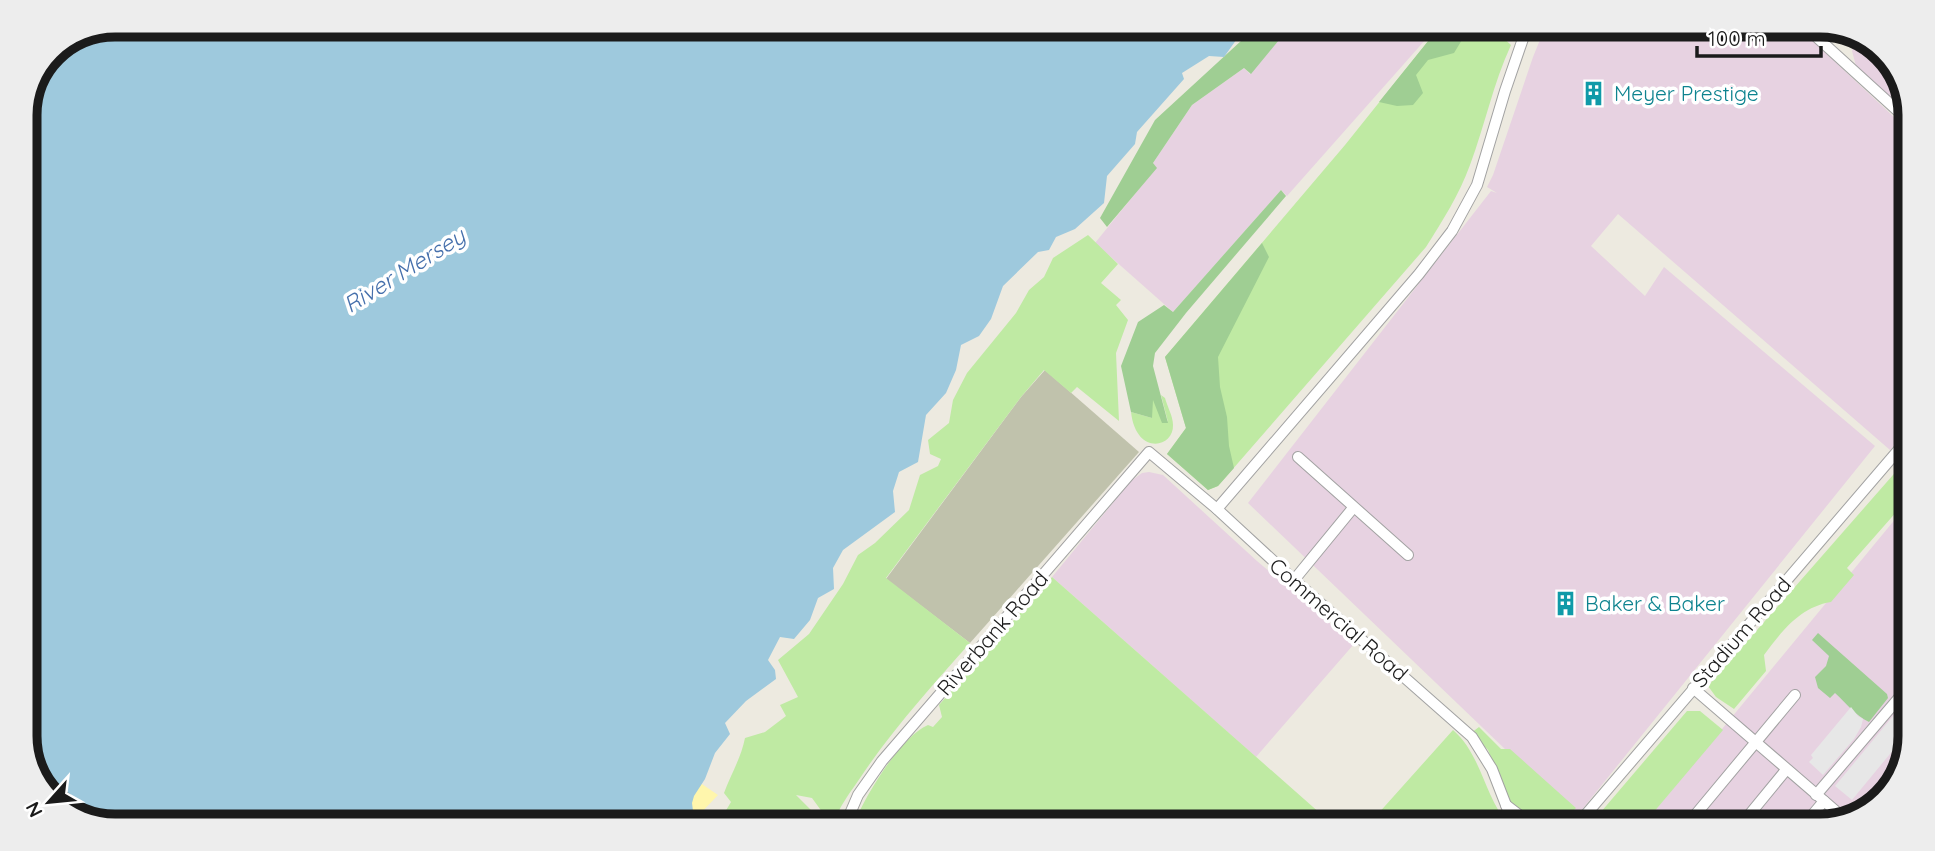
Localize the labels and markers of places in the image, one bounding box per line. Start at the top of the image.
building icon: Meyer Prestige [1580,79,1608,107]
place label: Meyer Prestige [1614,80,1759,106]
building icon: Baker & Baker [1551,589,1579,617]
place label: Baker & Baker [1585,590,1725,616]

